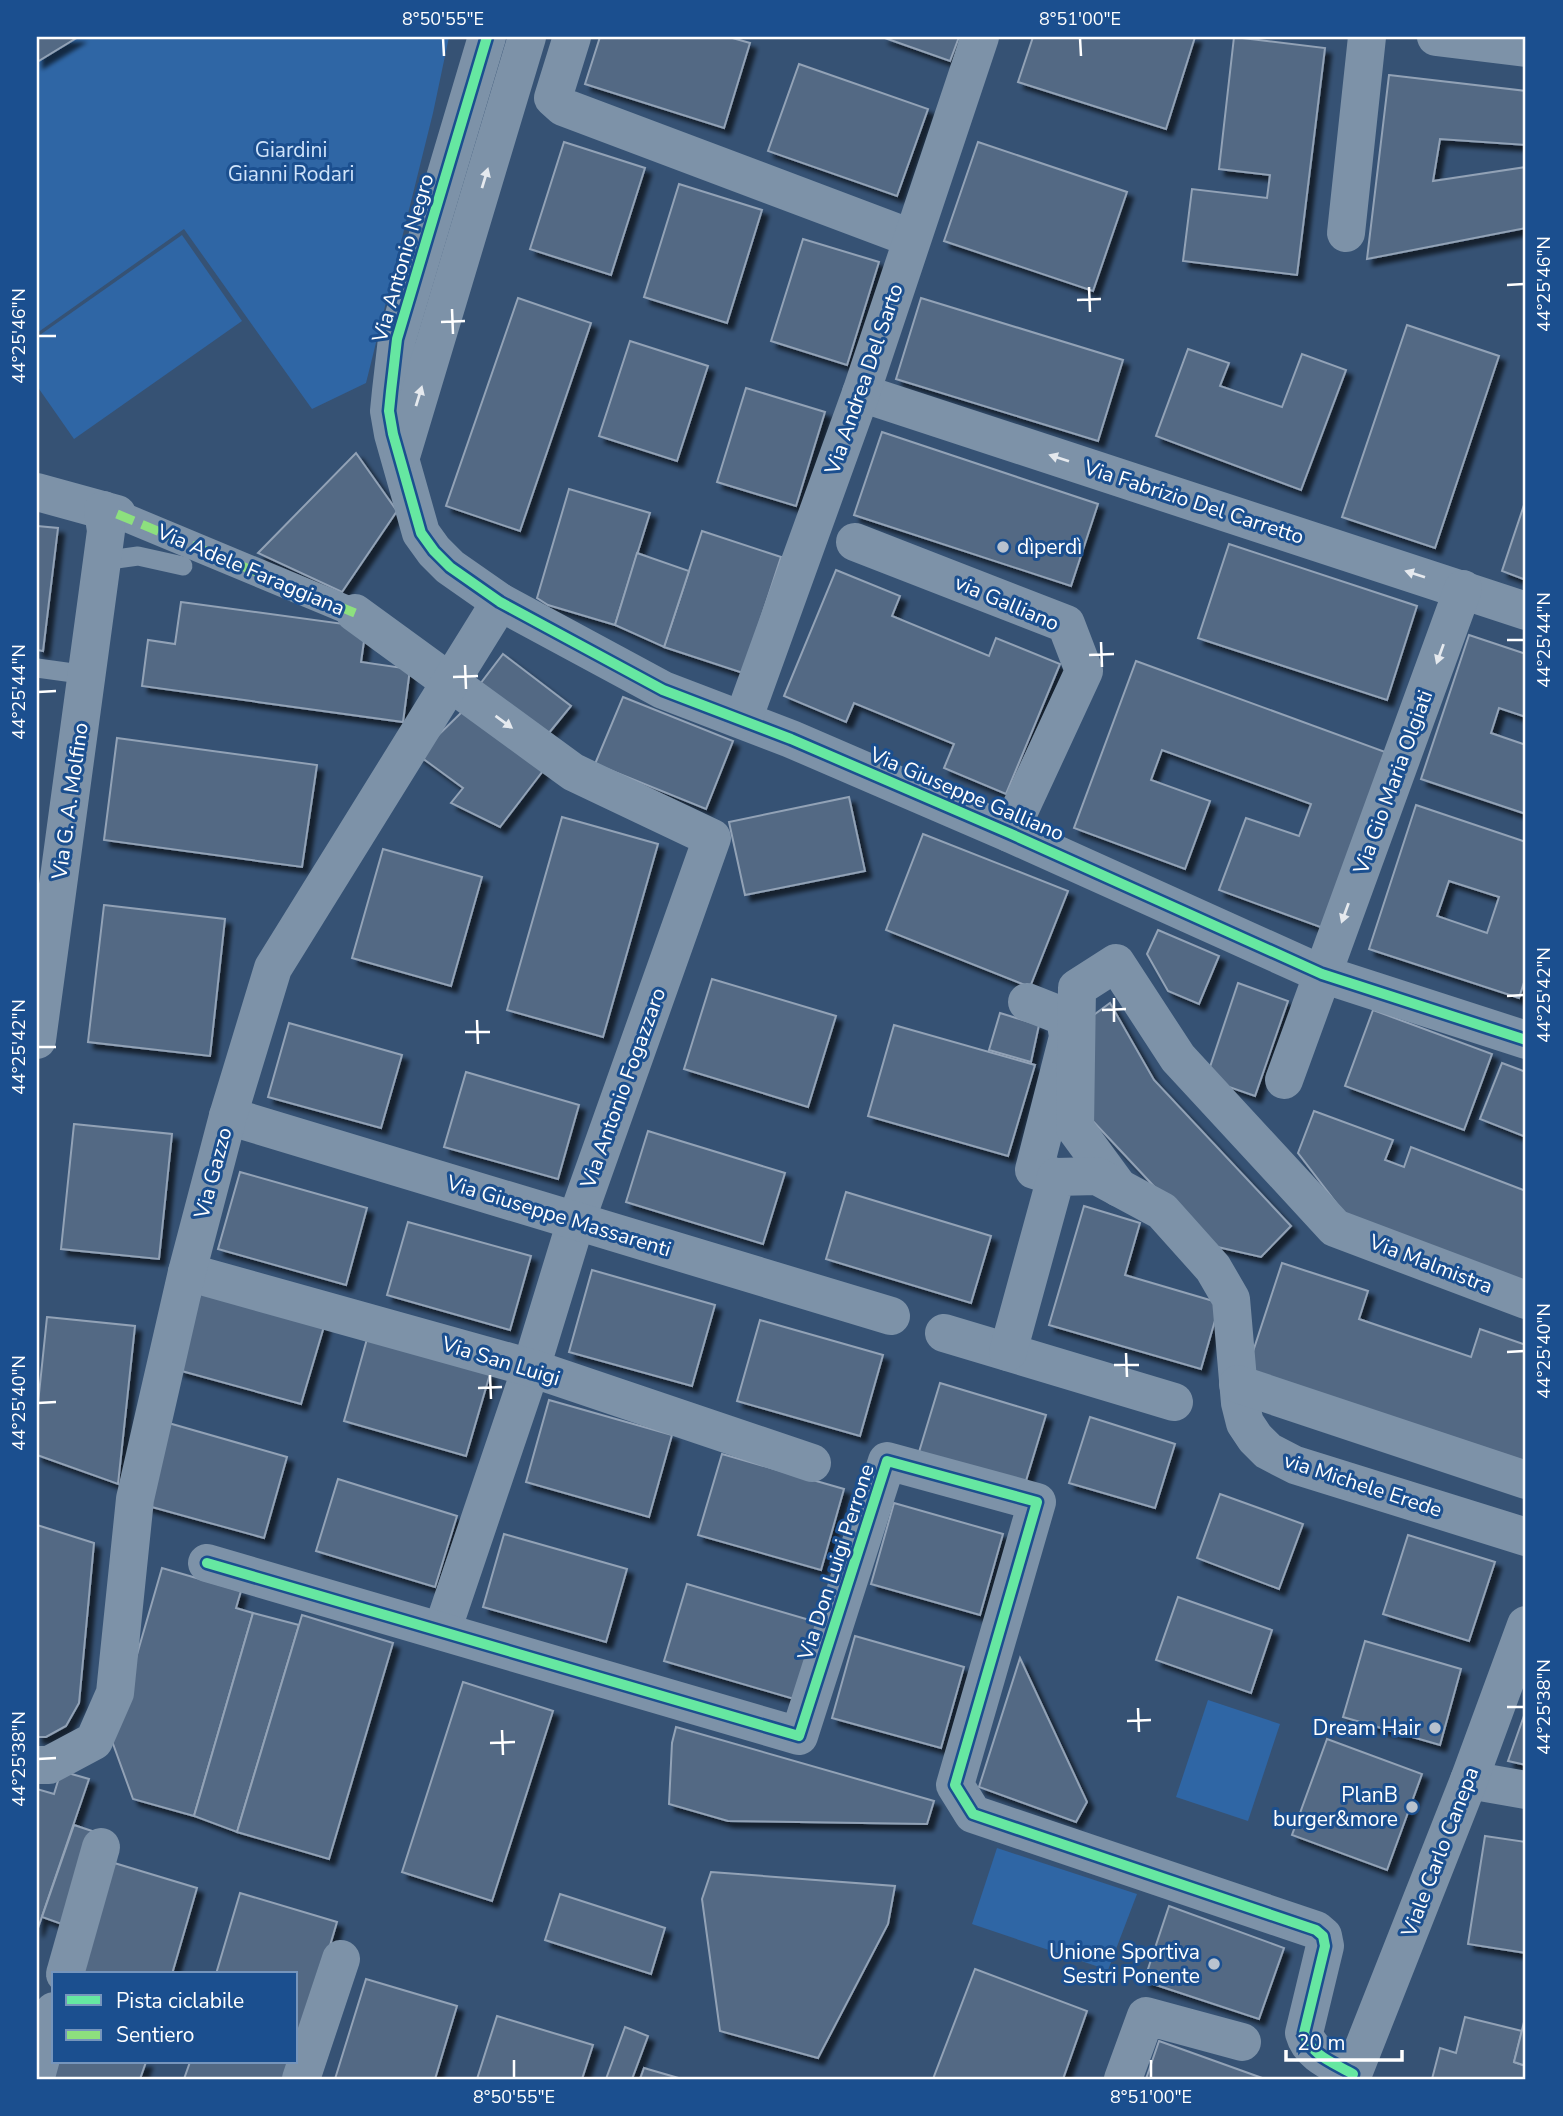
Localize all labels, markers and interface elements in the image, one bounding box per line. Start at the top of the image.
text: 8°50'55"E [402,7,484,31]
text: 8°51'00"E [1039,7,1121,31]
park label: Giardini Gianni Rodari [228,136,354,188]
one-way arrow [480,167,490,188]
street label: Via Antonio Negro [365,171,440,346]
text: 44°25'46"N [1532,236,1556,332]
street label: Via Andrea Del Sarto [818,280,910,479]
text: 44°25'46"N [7,288,31,384]
one-way arrow [415,385,425,406]
one-way arrow [1048,452,1069,463]
street label: Via Fabrizio Del Carretto [1079,453,1308,551]
street label: Via Adele Faraggiana [152,517,349,622]
place label: dìperdì [1017,533,1082,561]
marker: dìperdì [995,539,1011,555]
street label: via Galliano [951,568,1063,638]
one-way arrow [1404,568,1425,579]
text: 44°25'44"N [1532,592,1556,688]
one-way arrow [1434,643,1445,664]
text: 44°25'44"N [7,644,31,740]
street label: Via Gio Maria Olgiati [1346,686,1439,879]
one-way arrow [495,715,513,729]
street label: Via G. A. Molfino [45,721,95,882]
street label: Via Giuseppe Galliano [865,740,1068,848]
one-way arrow [1339,903,1350,924]
text: 44°25'42"N [1532,947,1556,1043]
street label: Via Antonio Fogazzaro [573,984,672,1193]
text: 44°25'42"N [7,999,31,1095]
street label: Via Gazzo [187,1124,239,1223]
street label: Via Giuseppe Massarenti [442,1168,675,1263]
street label: Via Malmistra [1364,1227,1497,1300]
text: 44°25'40"N [1532,1303,1556,1399]
street label: Via San Luigi [437,1329,564,1392]
text: 44°25'40"N [7,1355,31,1451]
street label: via Michele Erede [1280,1446,1446,1524]
street label: Via Don Luigi Perrone [791,1460,881,1665]
text: 44°25'38"N [1532,1659,1556,1755]
text: 44°25'38"N [7,1711,31,1807]
place label: Dream Hair [1313,1714,1421,1742]
marker: Dream Hair [1427,1720,1443,1736]
street label: Viale Carlo Canepa [1394,1763,1485,1942]
place label: PlanB burger&more [1273,1781,1398,1833]
marker: PlanB burger&more [1404,1799,1420,1815]
place label: Unione Sportiva Sestri Ponente [1049,1938,1200,1990]
marker: Unione Sportiva Sestri Ponente [1206,1956,1222,1972]
legend [52,1972,298,2064]
text: Pista ciclabile [116,1987,244,2015]
scale bar [1286,2018,1402,2062]
text: Sentiero [116,2021,194,2049]
text: 20 m [1297,2029,1346,2057]
text: 8°50'55"E [473,2085,555,2109]
text: 8°51'00"E [1110,2085,1192,2109]

